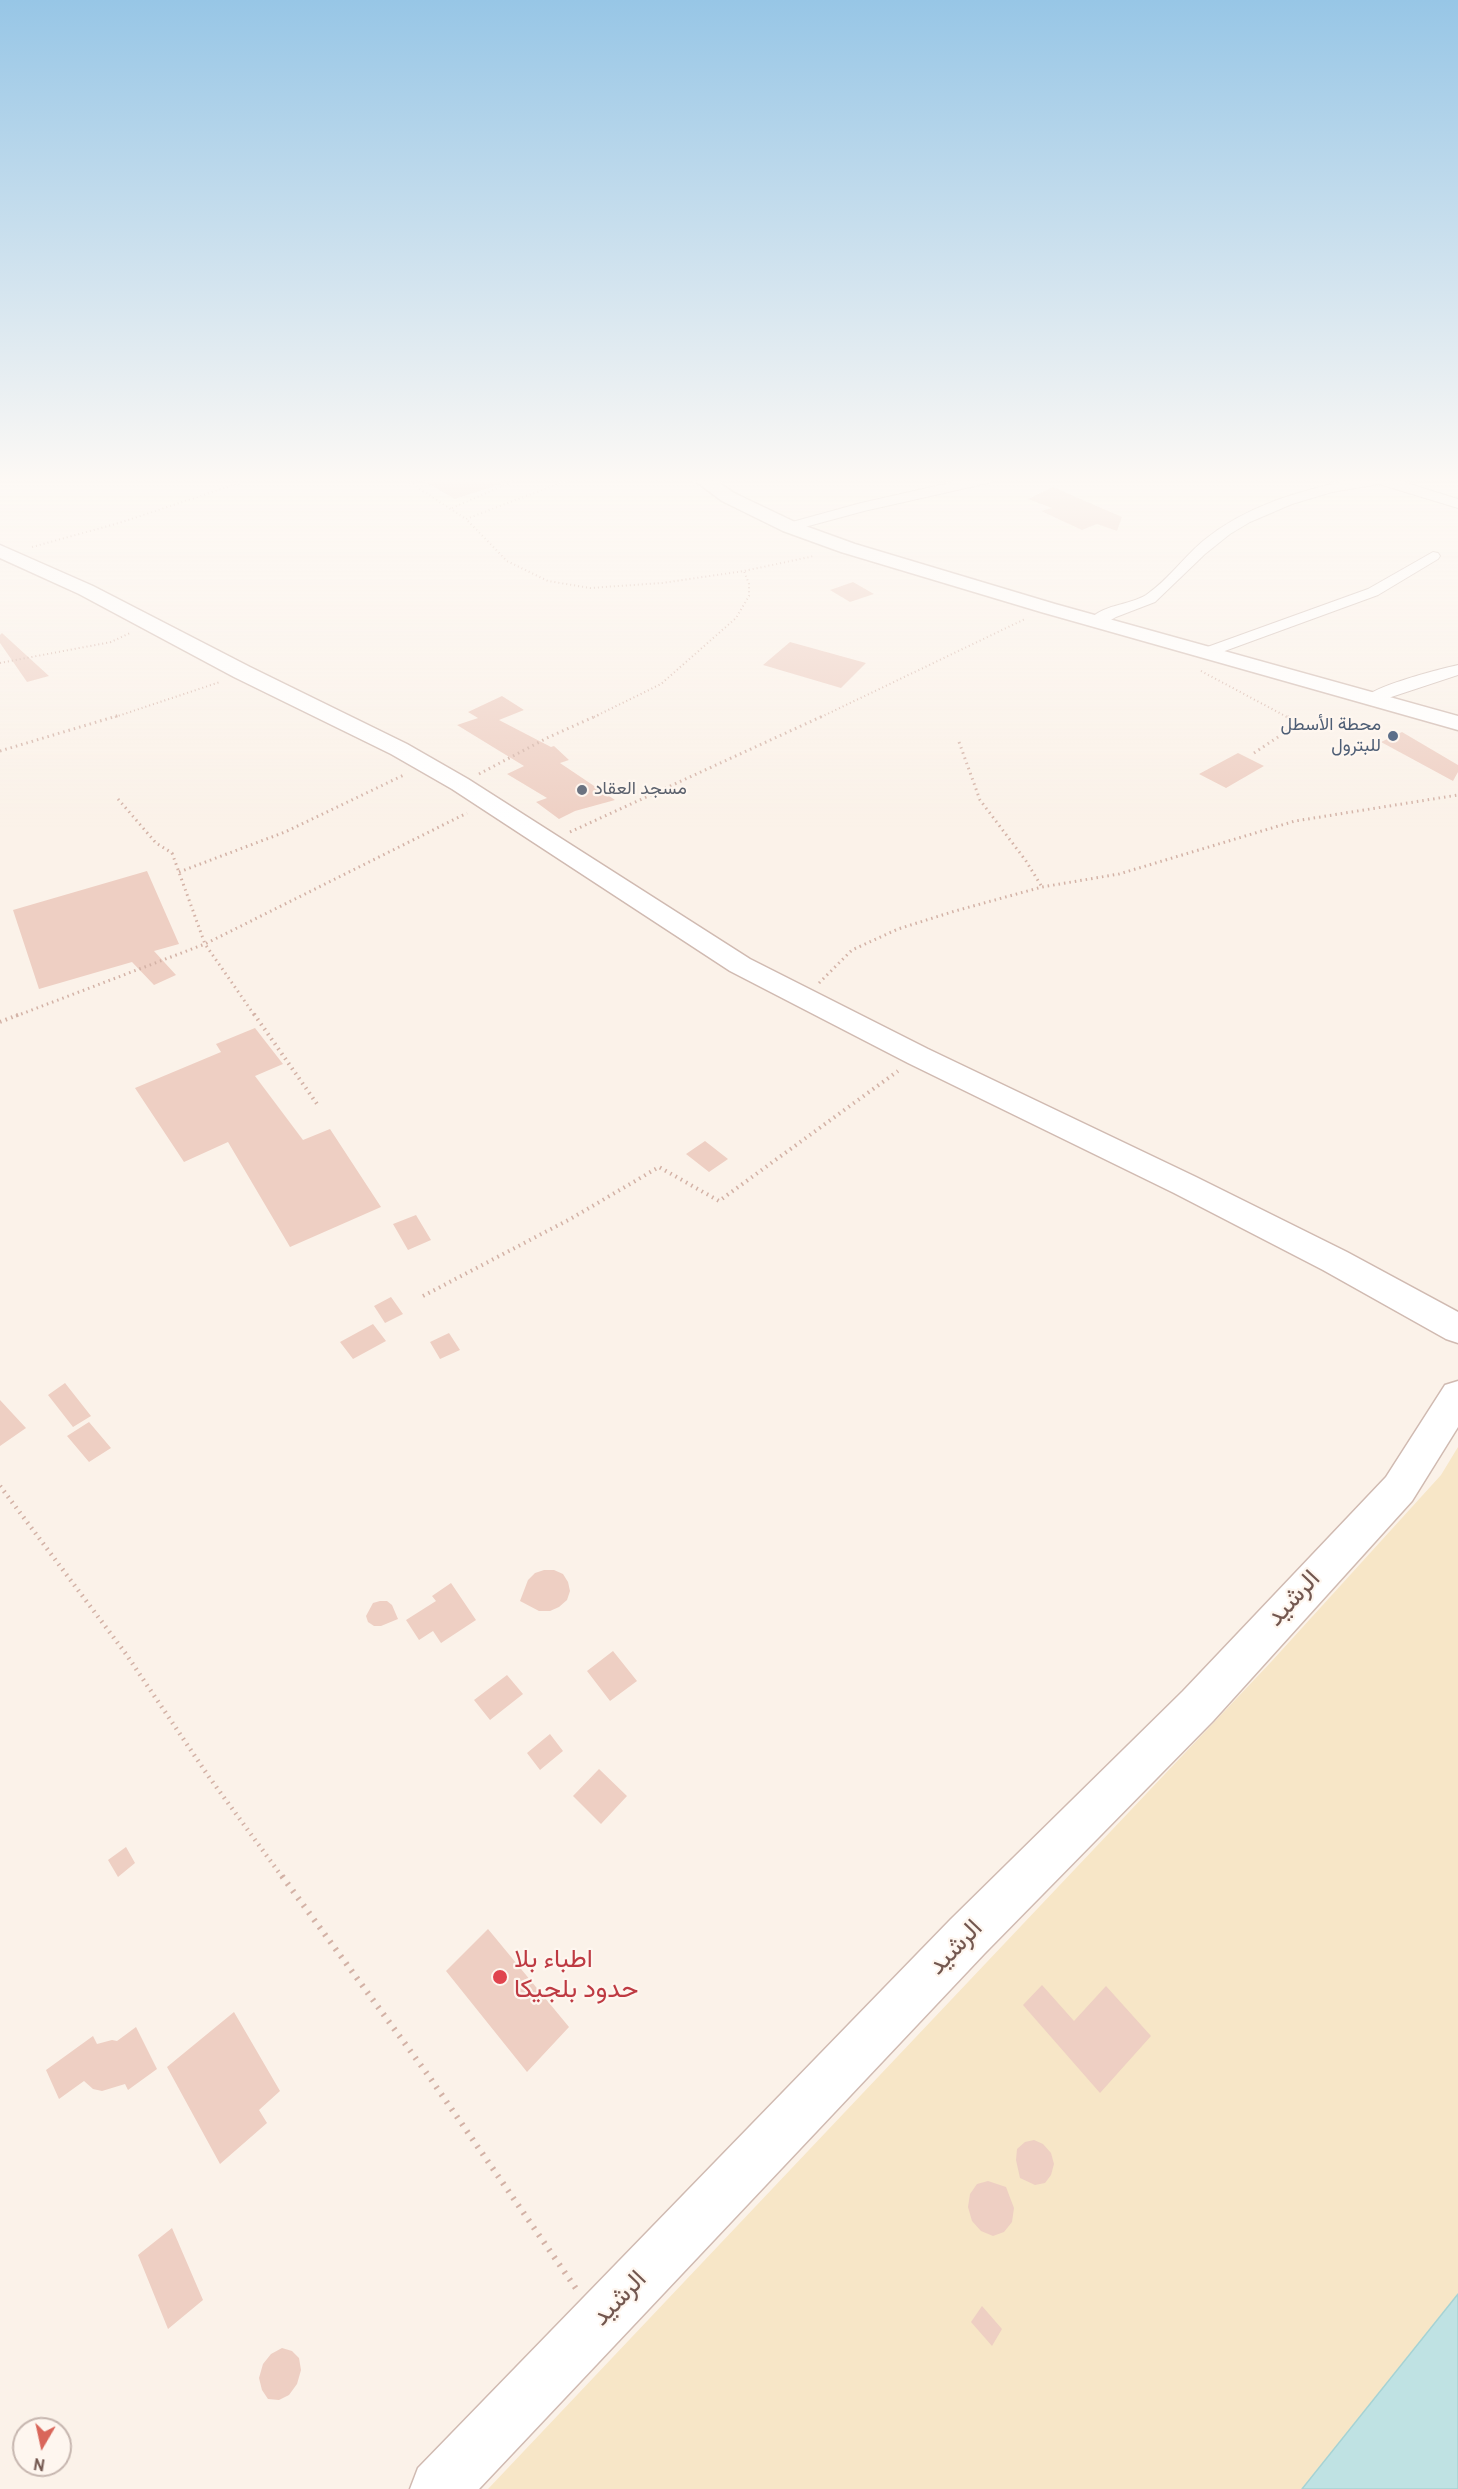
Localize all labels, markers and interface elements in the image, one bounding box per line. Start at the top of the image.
place label: محطة الأسطل للبترول [1281,715,1381,758]
marker: محطة الأسطل للبترول [1386,729,1400,743]
place label: مسجد العقاد [594,779,687,801]
marker: مسجد العقاد [575,783,589,797]
street label: الرشيد [1261,1565,1329,1635]
street label: الرشيد [923,1915,991,1983]
place label: اطباء بلا حدود بلجيكا [514,1946,639,2008]
marker: اطباء بلا حدود بلجيكا [491,1968,509,1986]
street label: الرشيد [587,2266,655,2334]
north arrow [12,2417,72,2477]
text: N [32,2452,47,2474]

